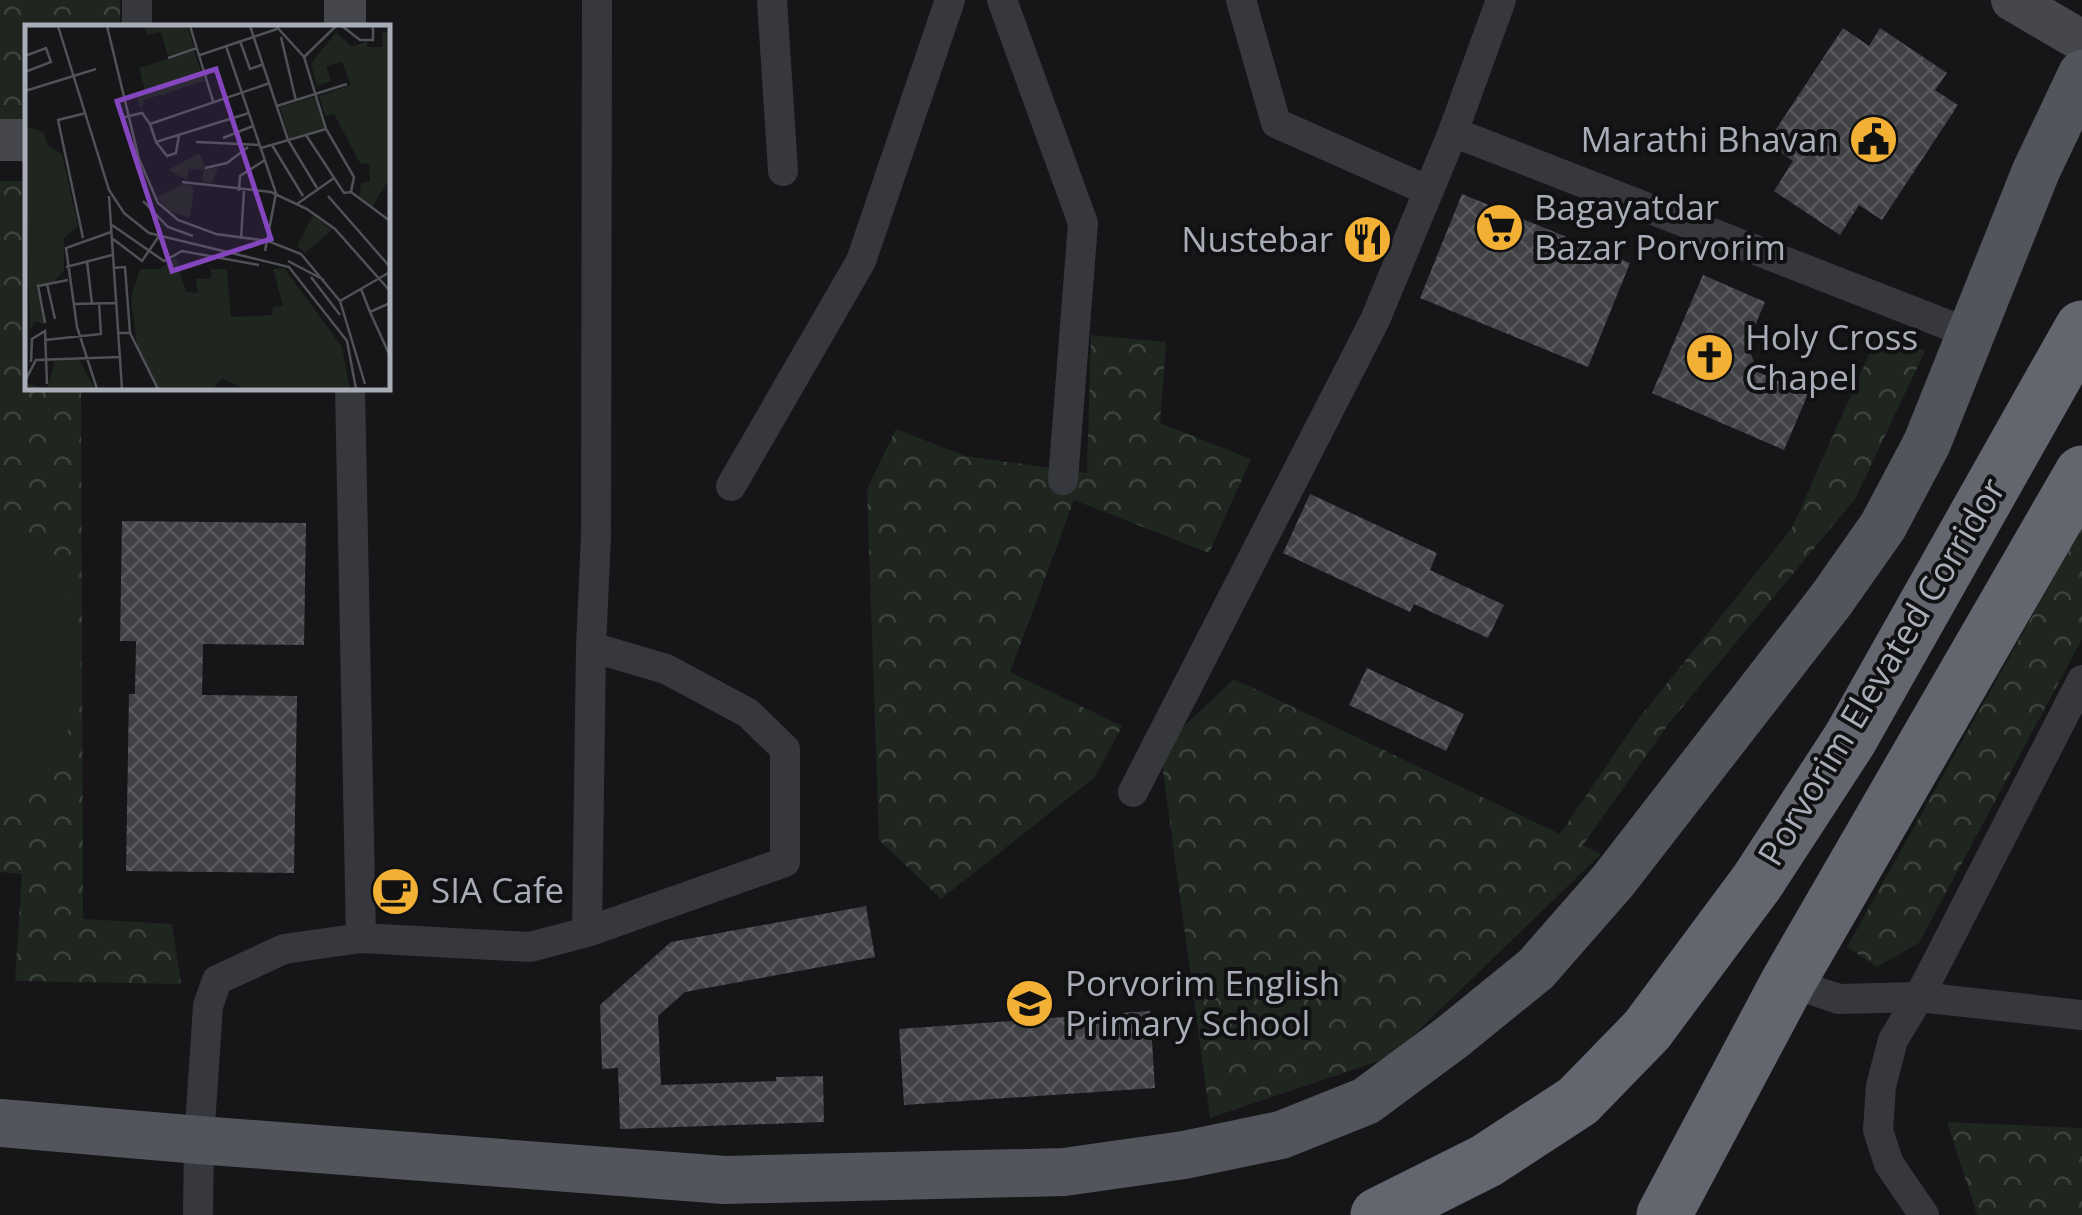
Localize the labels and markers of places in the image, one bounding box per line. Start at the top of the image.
public building icon: Marathi Bhavan [1848,114,1900,166]
place label: Marathi Bhavan [1581,115,1839,162]
place label: Bagayatdar Bazar Porvorim [1534,183,1786,270]
supermarket icon: Bagayatdar Bazar Porvorim [1473,202,1525,254]
restaurant icon: Nustebar [1342,214,1394,266]
place label: Nustebar [1181,215,1333,262]
place label: Holy Cross Chapel [1745,313,1918,400]
church icon: Holy Cross Chapel [1684,332,1736,384]
cafe icon: SIA Cafe [370,865,422,917]
place label: SIA Cafe [431,866,564,913]
place label: Porvorim English Primary School [1065,959,1340,1046]
school or university icon: Porvorim English Primary School [1004,978,1056,1030]

